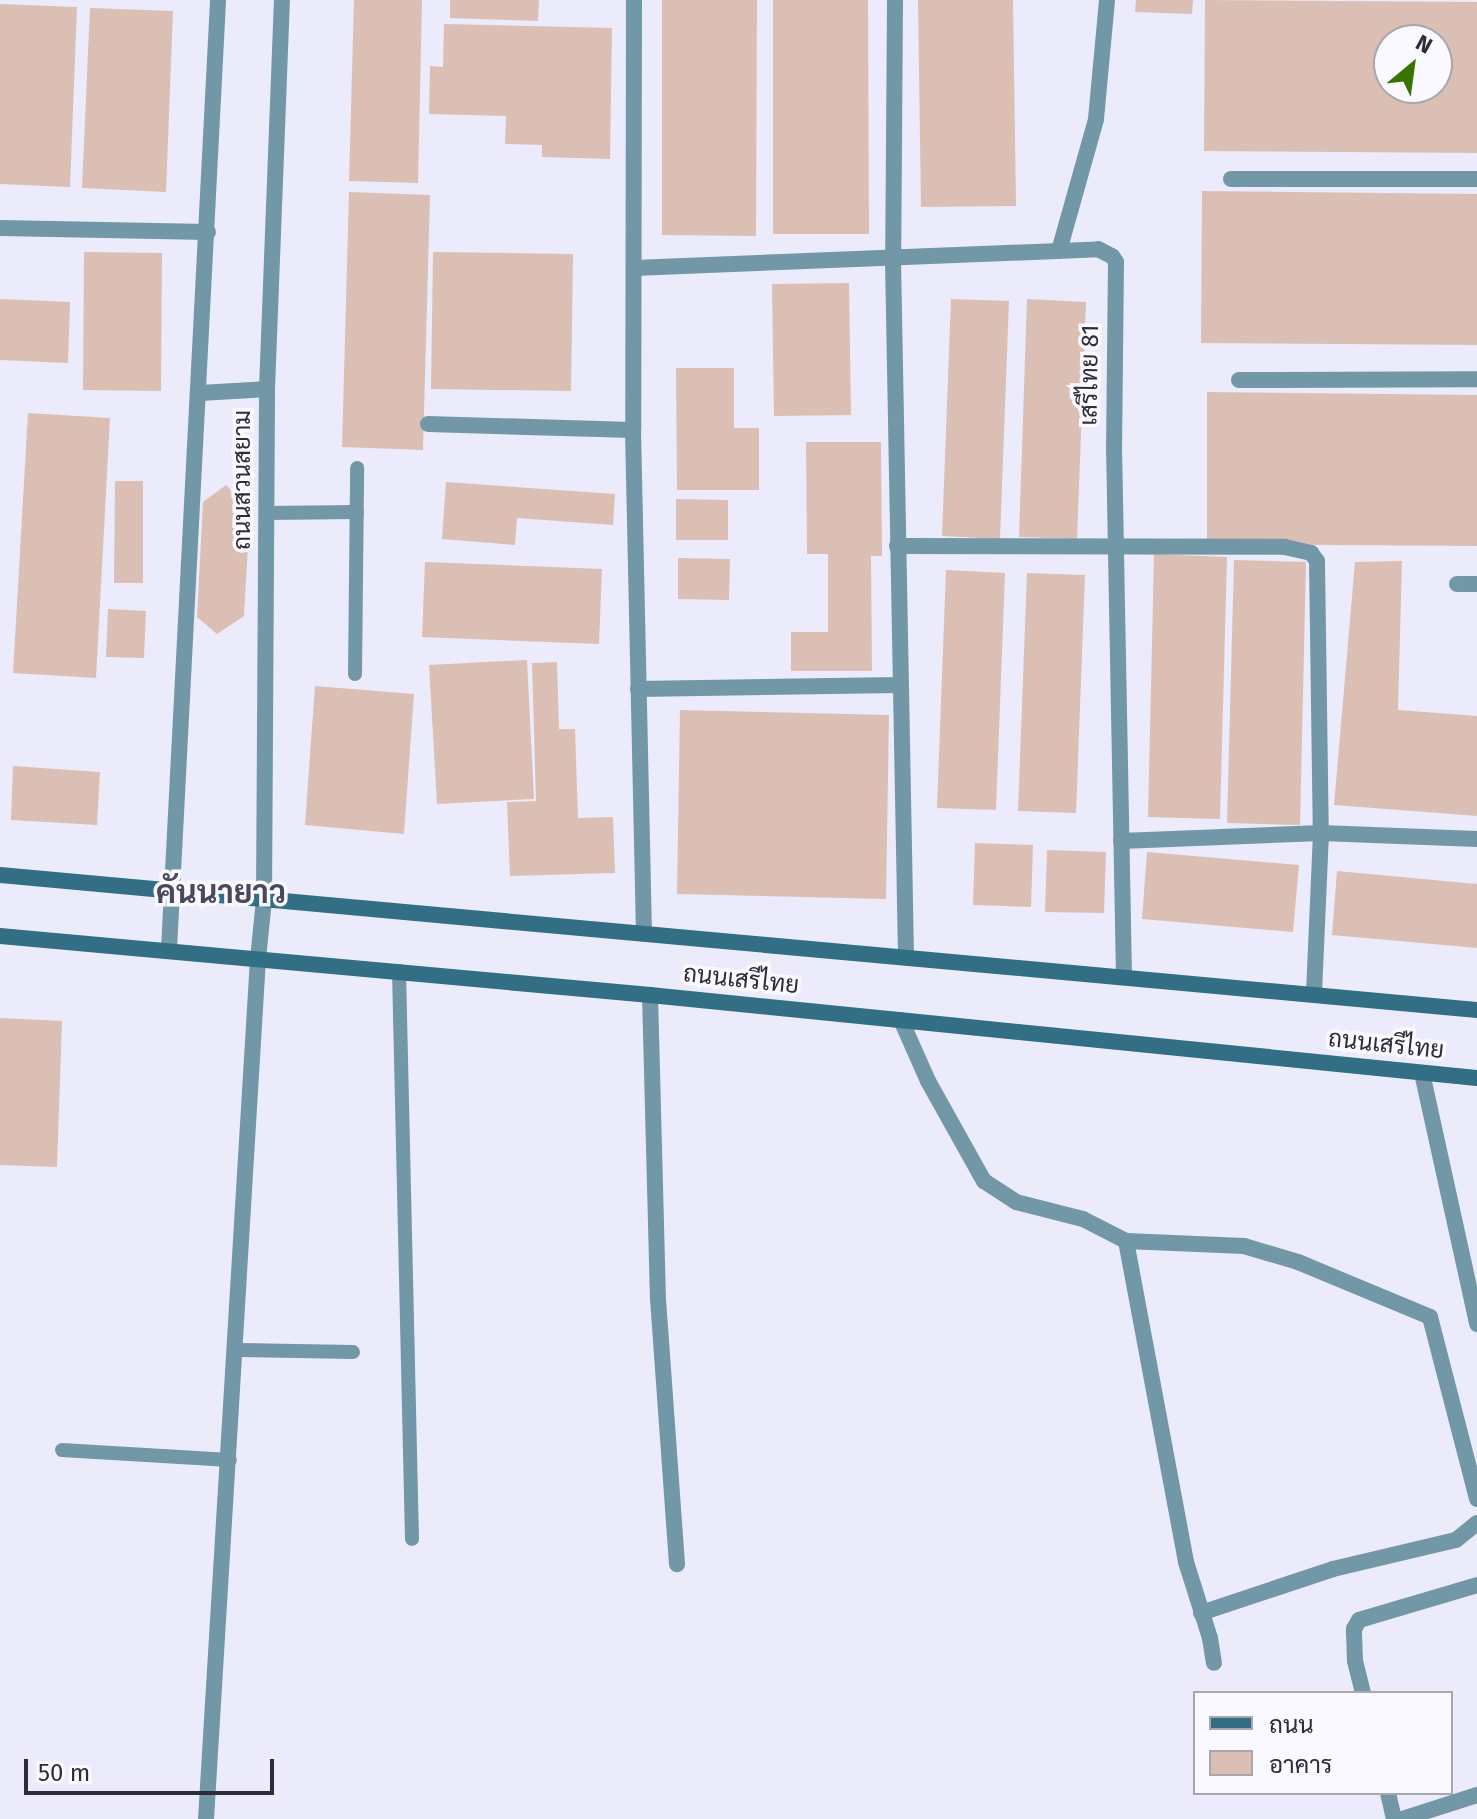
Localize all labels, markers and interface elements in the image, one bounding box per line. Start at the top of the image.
north arrow [1373,24,1453,104]
text: N [1411,29,1437,60]
street label: เสรีไทย 81 [1075,324,1105,426]
street label: ถนนสวนสยาม [229,410,257,550]
district label: คันนายาว [156,873,286,911]
street label: ถนนเสรีไทย [682,960,800,1000]
street label: ถนนเสรีไทย [1327,1025,1445,1065]
legend [1193,1691,1453,1795]
text: ถนน [1269,1711,1314,1739]
scale bar [28,1743,278,1793]
text: อาคาร [1269,1751,1332,1779]
text: 50 m [38,1759,90,1787]

